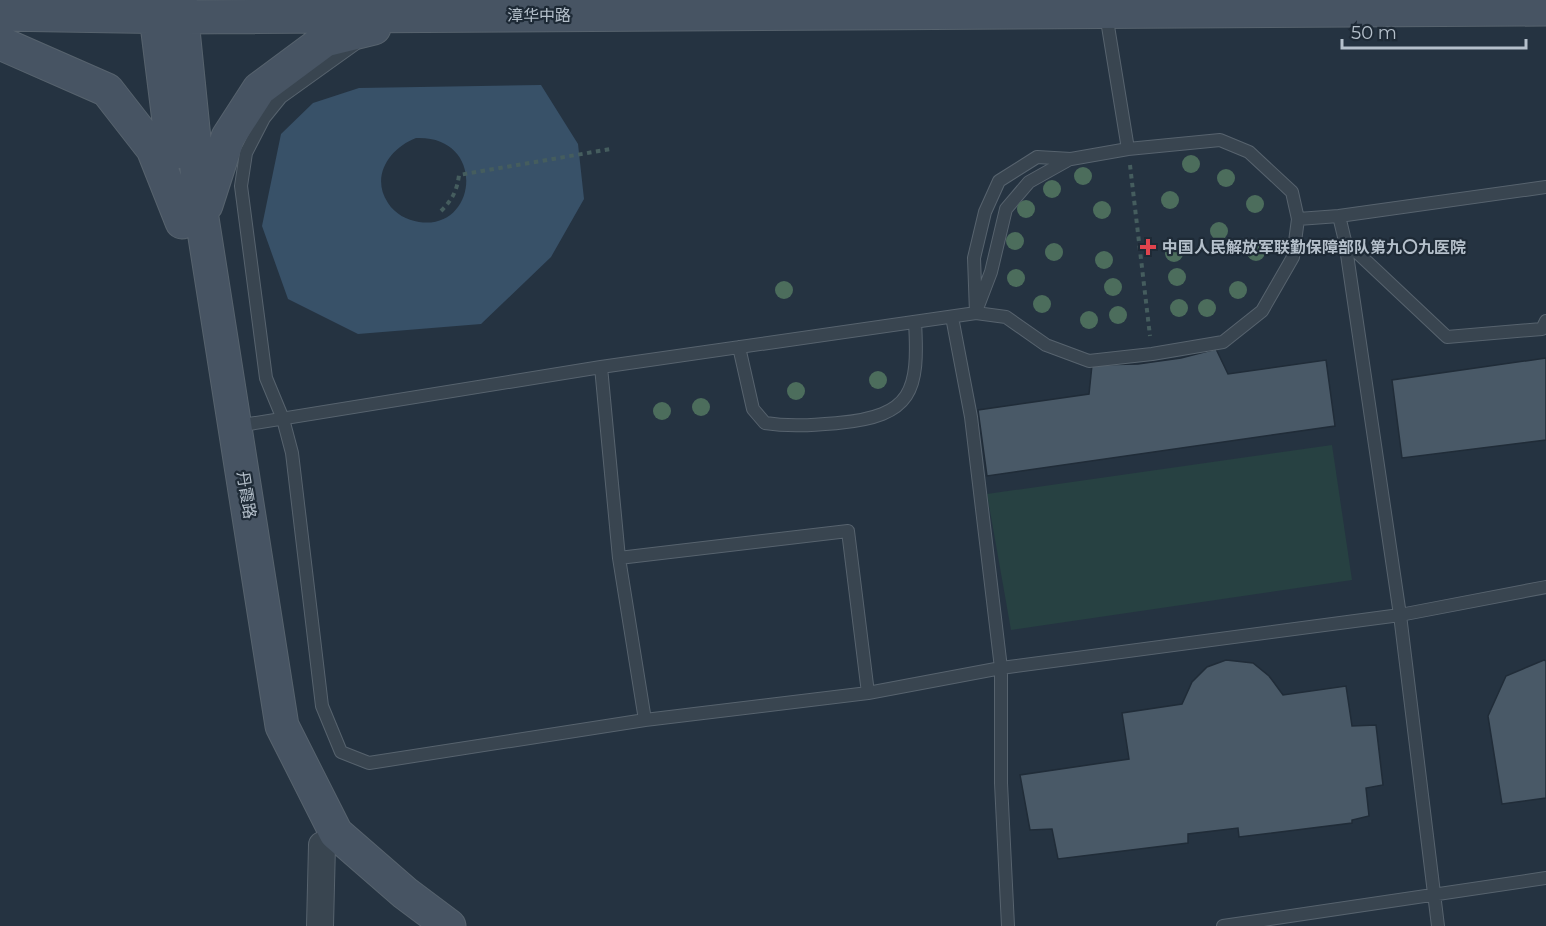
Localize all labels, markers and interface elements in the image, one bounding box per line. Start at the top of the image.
street label: 漳华中路 [507,6,571,25]
scale bar [1342,12,1526,50]
text: 50 m [1351,22,1397,44]
marker: 中国人民解放军联勤保障部队第九〇九医院 [1139,238,1157,256]
place label: 中国人民解放军联勤保障部队第九〇九医院 [1162,238,1466,257]
street label: 丹霞路 [233,470,260,520]

